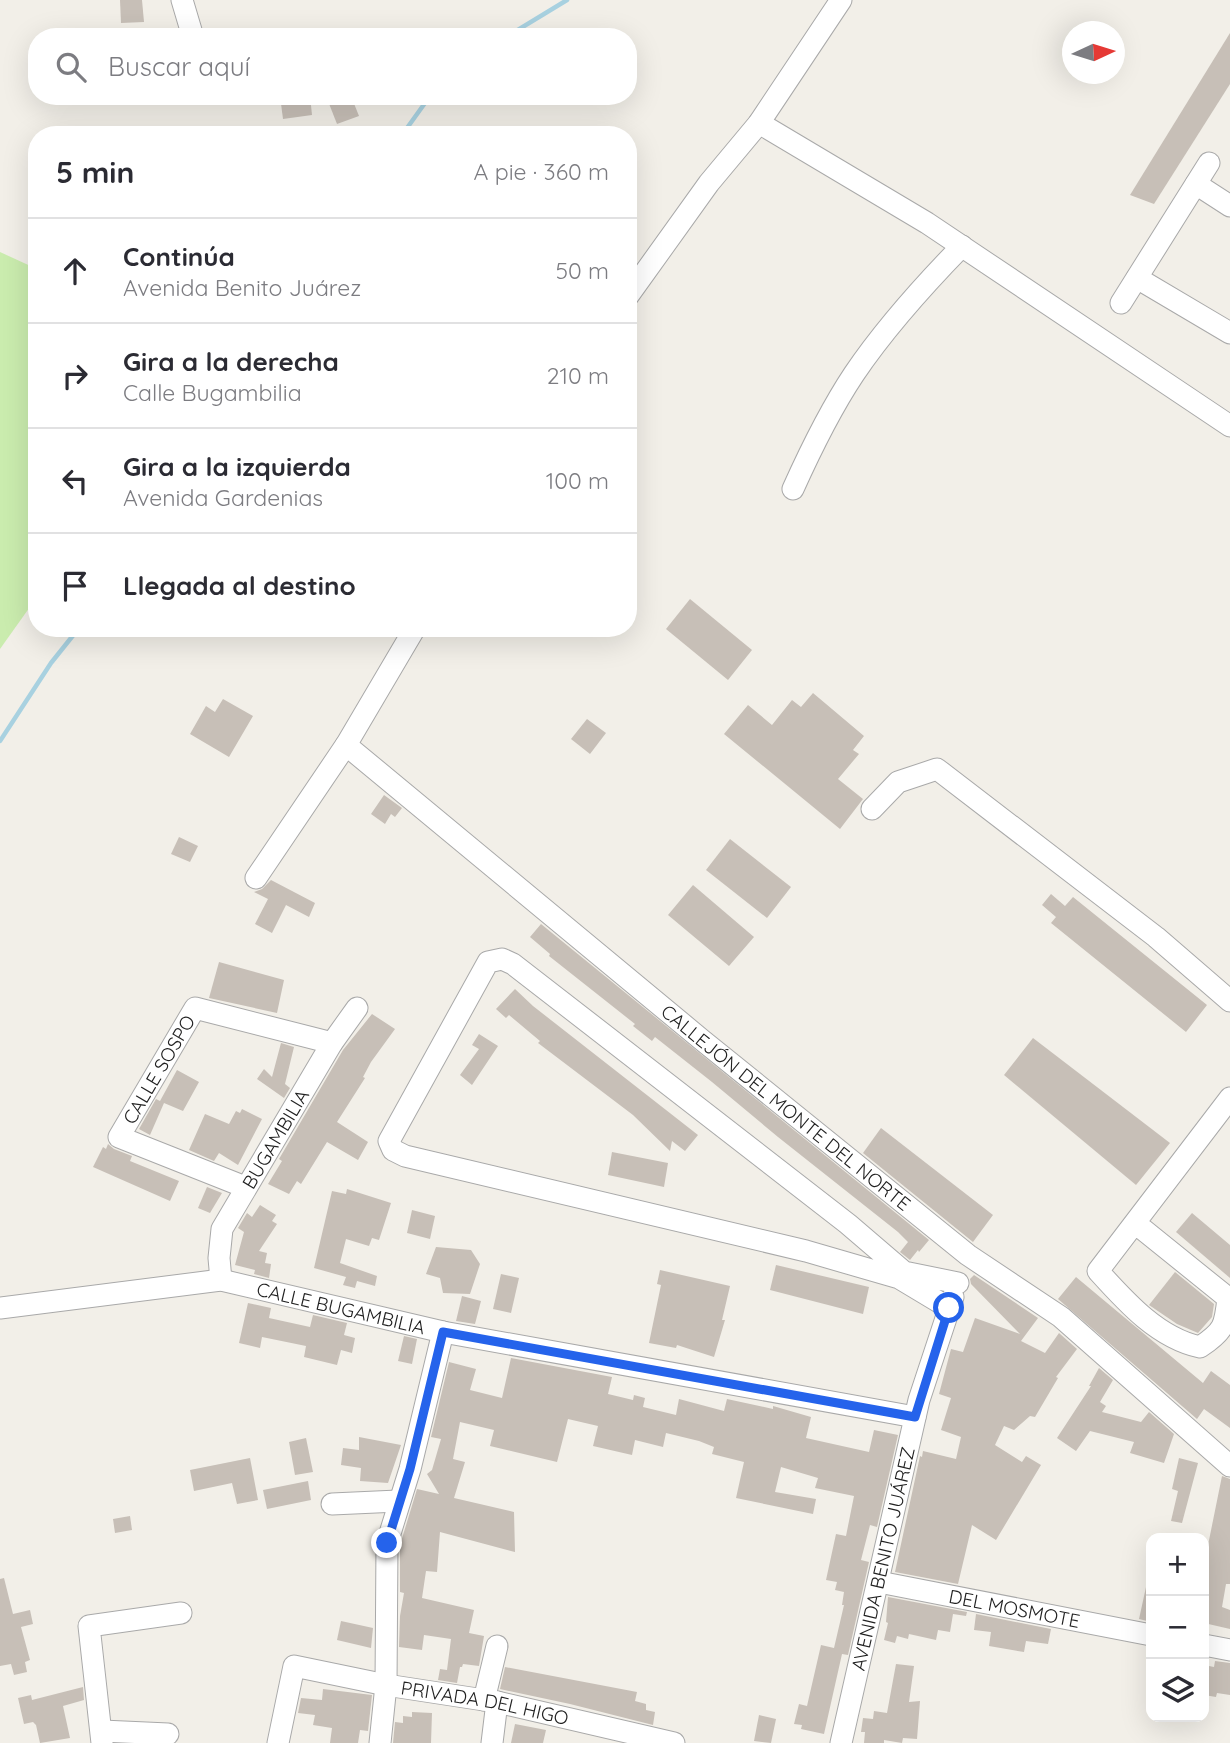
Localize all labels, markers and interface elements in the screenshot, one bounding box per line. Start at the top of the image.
north arrow [1062,21,1125,84]
search box [28,28,637,105]
icon: search [52,48,90,86]
text: Buscar aquí [108,50,250,83]
text: 5 min [56,153,134,191]
text: A pie · 360 m [474,157,609,186]
text: Continúa [123,240,235,273]
icon: ahead [56,252,94,290]
text: 50 m [556,256,609,285]
text: Avenida Benito Juárez [123,273,361,302]
text: Gira a la derecha [123,345,339,378]
icon: right [56,357,94,395]
text: 210 m [547,361,609,390]
text: Calle Bugambilia [123,378,302,407]
text: Gira a la izquierda [123,450,351,483]
icon: left [56,462,94,500]
text: 100 m [546,466,609,495]
text: Avenida Gardenias [123,483,323,512]
icon: arrive [56,567,94,605]
text: Llegada al destino [123,569,356,602]
street label: CALLEJÓN DEL MONTE DEL NORTE [656,999,915,1216]
street label: CALLE SOSPO [117,1010,200,1128]
street label: BUGAMBILIA [237,1085,314,1193]
street label: CALLE BUGAMBILIA [254,1277,428,1339]
route start [933,1292,964,1323]
street label: AVENIDA BENITO JUÁREZ [846,1444,920,1673]
route end [371,1527,402,1558]
map controls [1146,1533,1209,1722]
button: + [1146,1533,1209,1596]
street label: DEL MOSMOTE [947,1584,1082,1633]
button: − [1146,1596,1209,1659]
button: layers [1146,1659,1209,1722]
street label: PRIVADA DEL HIGO [399,1675,571,1730]

